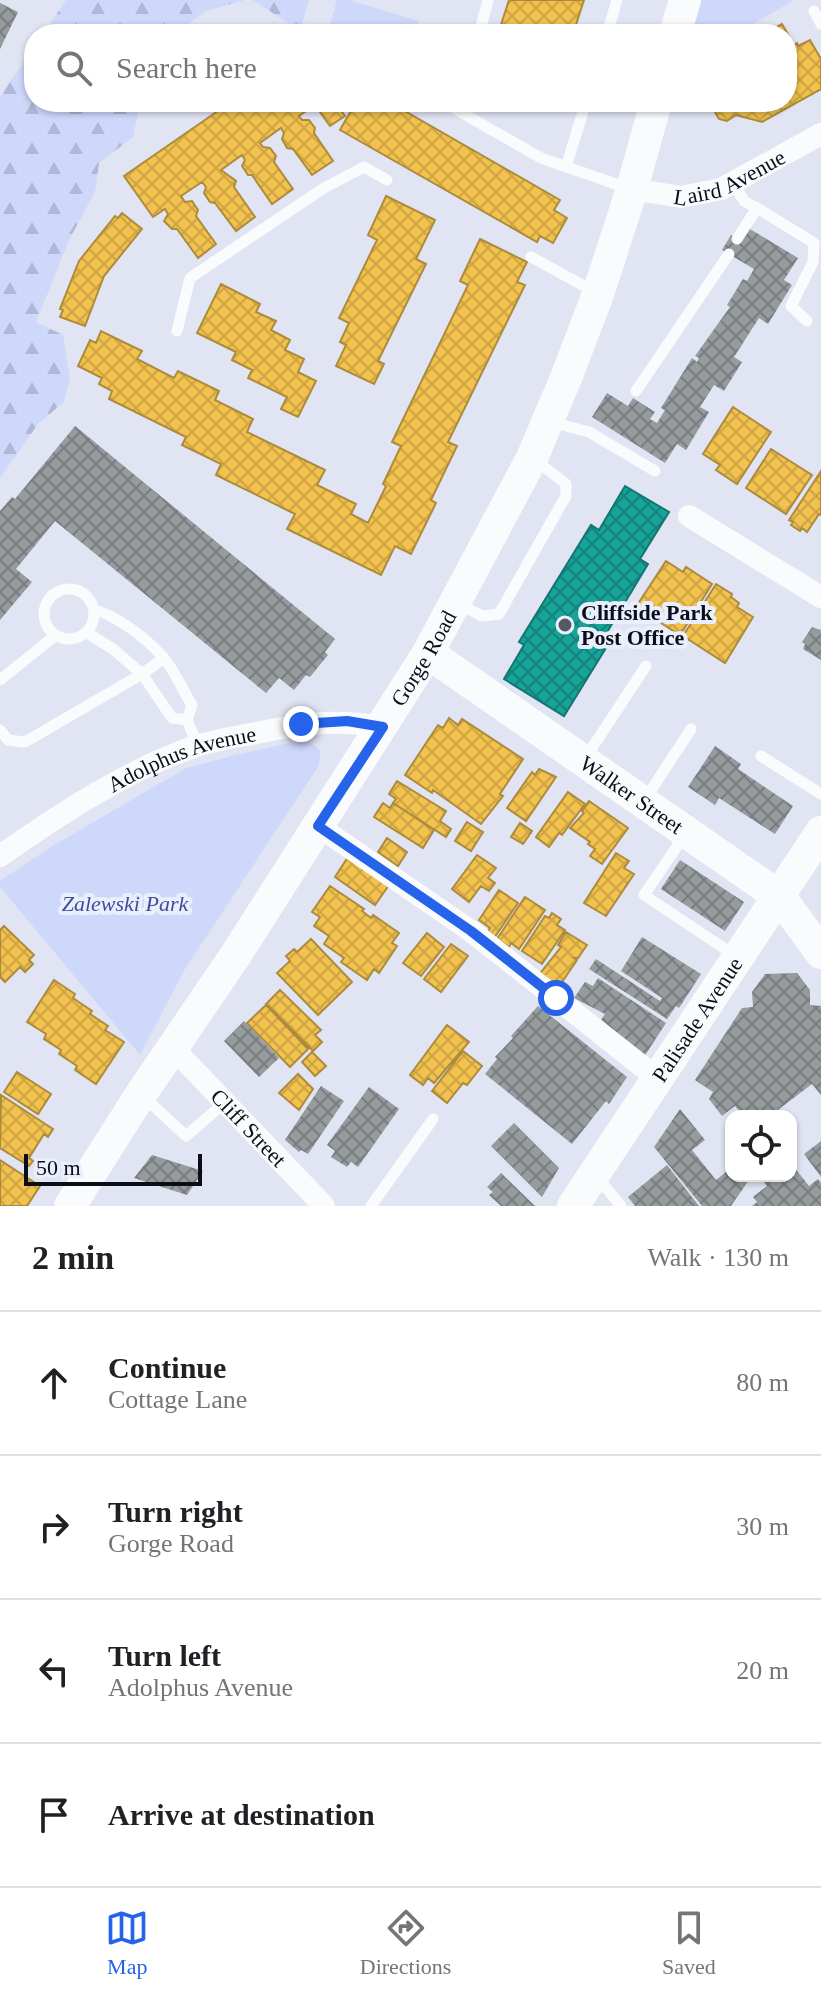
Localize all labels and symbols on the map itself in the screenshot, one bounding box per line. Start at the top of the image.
street label: Laird Avenue [672,144,789,211]
place label: Cliffside Park Post Office [581,600,713,650]
street label: Gorge Road [386,606,461,711]
marker: Cliffside Park Post Office [556,616,574,634]
route end [283,706,319,742]
street label: Adolphus Avenue [103,721,258,797]
street label: Walker Street [575,750,688,839]
park label: Zalewski Park [62,891,189,916]
street label: Palisade Avenue [647,952,748,1087]
route start [538,980,574,1016]
street label: Cliff Street [206,1084,292,1172]
scale bar [24,1150,202,1186]

